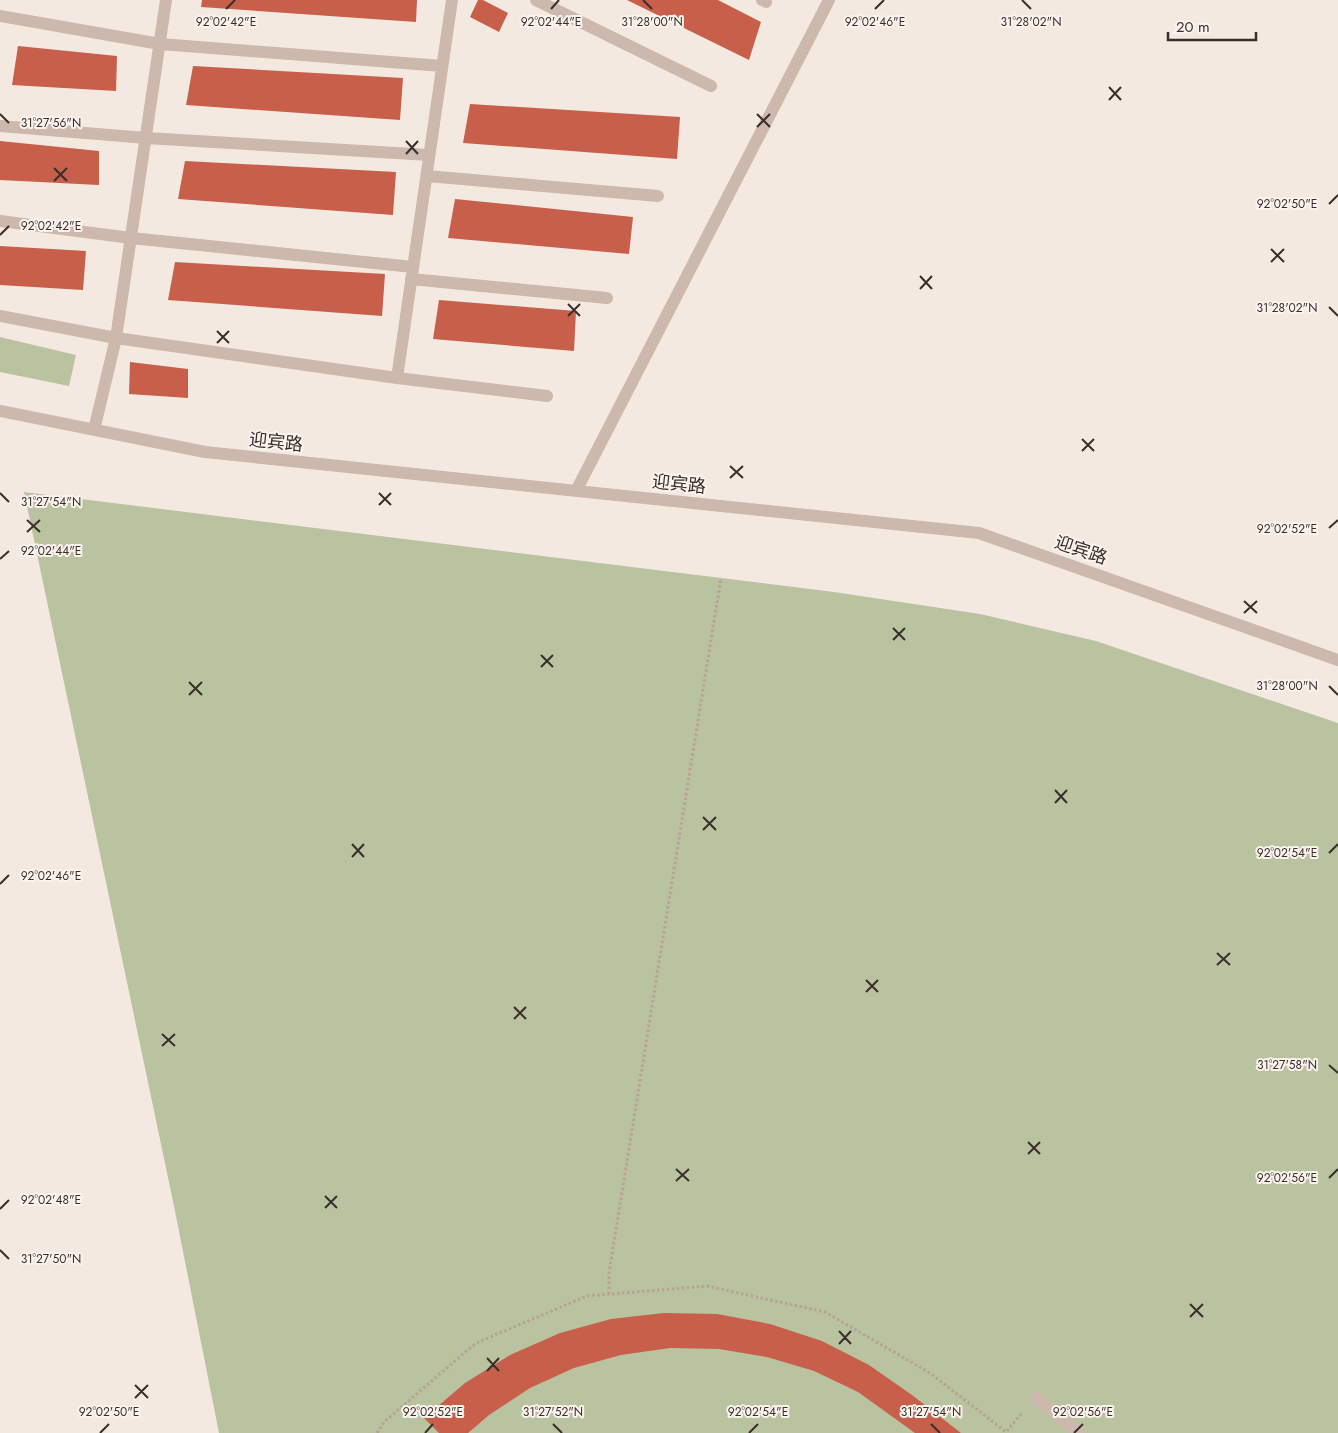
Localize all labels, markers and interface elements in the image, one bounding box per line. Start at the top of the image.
scale bar [1168,10,1256,42]
text: 92°02'42"E [196,13,256,31]
text: 92°02'44"E [521,13,581,31]
text: 31°28'00"N [621,13,683,31]
text: 92°02'46"E [845,13,905,31]
text: 31°28'02"N [1001,13,1062,31]
text: 20 m [1176,16,1210,38]
text: 31°27'56"N [21,114,81,132]
text: 92°02'50"E [1257,195,1317,213]
text: 92°02'42"E [21,217,81,235]
text: 31°28'02"N [1257,299,1318,317]
street label: 迎宾路 [248,426,304,458]
street label: 迎宾路 [651,468,707,500]
text: 31°27'54"N [21,493,81,511]
text: 92°02'52"E [1257,520,1317,538]
street label: 迎宾路 [1051,529,1111,571]
text: 92°02'44"E [21,542,81,560]
text: 31°28'00"N [1256,677,1318,695]
text: 92°02'54"E [1257,844,1317,862]
text: 92°02'46"E [21,867,81,885]
text: 31°27'58"N [1257,1056,1317,1074]
text: 92°02'56"E [1257,1169,1317,1187]
text: 92°02'48"E [21,1191,81,1209]
text: 31°27'50"N [21,1250,81,1268]
text: 92°02'50"E [79,1403,139,1421]
text: 92°02'52"E [403,1403,463,1421]
text: 31°27'52"N [523,1403,583,1421]
text: 92°02'54"E [728,1403,788,1421]
text: 31°27'54"N [901,1403,961,1421]
text: 92°02'56"E [1053,1403,1113,1421]

